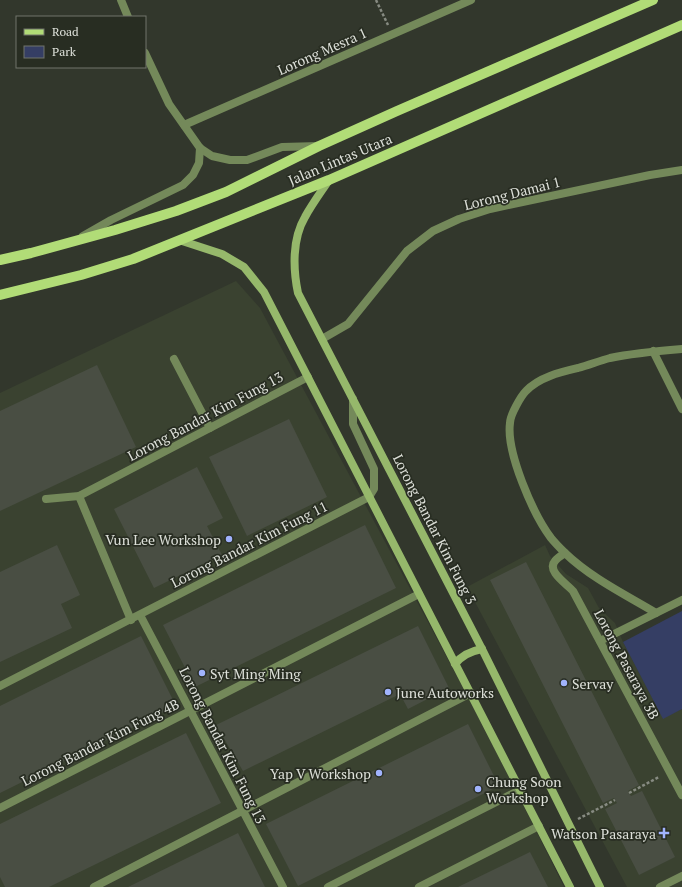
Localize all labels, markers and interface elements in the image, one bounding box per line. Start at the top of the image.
legend [16,16,146,68]
street label: Lorong Mesra 1 [274,23,370,79]
text: Road [52,24,79,39]
text: Park [52,44,77,59]
street label: Jalan Lintas Utara [285,129,395,189]
street label: Lorong Damai 1 [462,172,562,214]
street label: Lorong Bandar Kim Fung 13 [124,367,286,465]
street label: Lorong Bandar Kim Fung 3 [389,451,481,607]
street label: Lorong Bandar Kim Fung 11 [167,496,331,592]
place label: Vun Lee Workshop [105,530,221,549]
marker: Vun Lee Workshop [224,534,234,544]
street label: Lorong Pasaraya 3B [590,606,664,722]
street label: Lorong Bandar Kim Fung 13 [175,663,271,827]
place label: Syt Ming Ming [210,664,301,683]
marker: Syt Ming Ming [197,668,207,678]
place label: Servay [572,674,614,693]
marker: Servay [559,678,569,688]
place label: June Autoworks [396,683,494,702]
marker: June Autoworks [383,687,393,697]
street label: Lorong Bandar Kim Fung 4B [18,694,182,790]
place label: Yap V Workshop [270,764,371,783]
marker: Yap V Workshop [374,768,384,778]
place label: Chung Soon Workshop [486,772,562,807]
marker: Chung Soon Workshop [473,784,483,794]
place label: Watson Pasaraya [551,824,656,843]
marker: Watson Pasaraya [659,828,669,838]

